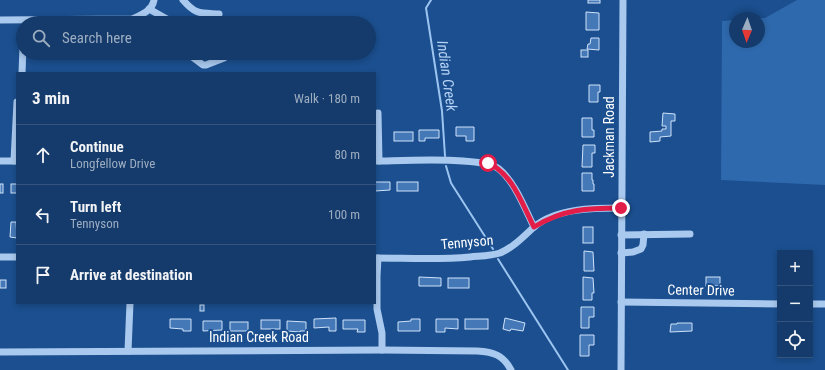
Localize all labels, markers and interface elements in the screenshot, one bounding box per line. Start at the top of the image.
north arrow [729,12,765,48]
search box [16,16,376,60]
icon: search [30,27,52,49]
text: Search here [62,29,132,47]
water label: Indian Creek [433,39,461,113]
text: 3 min [32,88,70,108]
text: Walk · 180 m [294,91,360,106]
street label: Jackman Road [601,96,617,178]
text: Continue [70,138,124,156]
icon: ahead [32,144,54,166]
text: 80 m [334,147,360,162]
route start [479,154,497,172]
text: Longfellow Drive [70,156,155,171]
text: Turn left [70,198,121,216]
route end [612,199,630,217]
icon: left [32,204,54,226]
text: 100 m [328,207,360,222]
text: Tennyson [70,216,119,231]
street label: Tennyson [440,232,494,252]
map controls [777,250,813,358]
button: + [777,250,813,286]
icon: arrive [32,264,54,286]
text: Arrive at destination [70,266,193,284]
street label: Center Drive [667,281,735,299]
button: − [777,286,813,322]
button: locate [777,322,813,358]
street label: Indian Creek Road [209,329,309,345]

